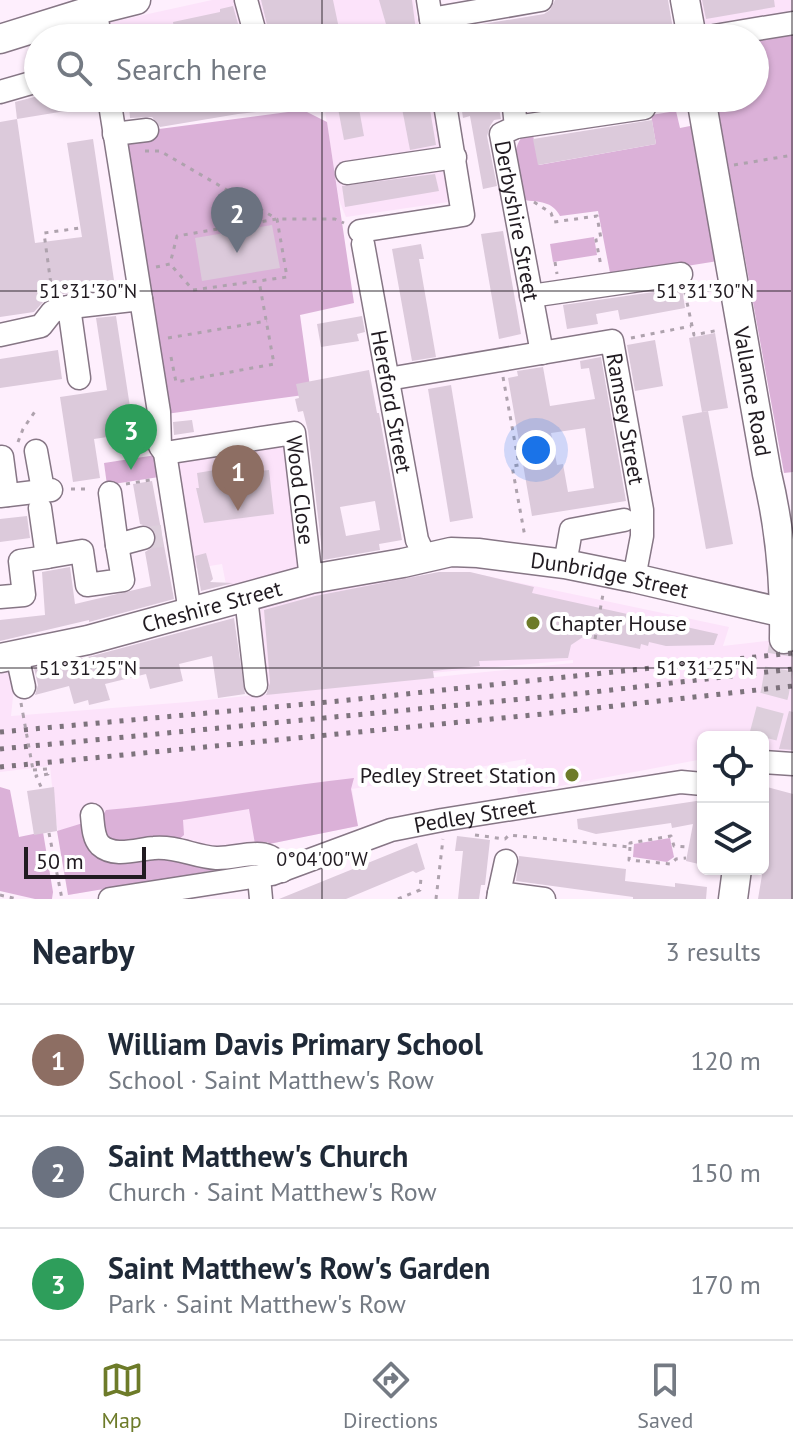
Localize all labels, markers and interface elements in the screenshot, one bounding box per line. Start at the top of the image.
search box [24,24,769,112]
icon: search [52,46,96,90]
text: Search here [116,49,267,88]
street label: Derbyshire Street [488,138,546,304]
pin: 2 [211,187,263,253]
text: 51°31'30"N [39,278,137,304]
text: 51°31'30"N [656,278,754,304]
street label: Vallance Road [727,323,778,459]
street label: Hereford Street [365,328,419,476]
street label: Ramsey Street [600,351,651,487]
pin: 3 [105,404,157,470]
your location [516,430,556,470]
street label: Wood Close [280,434,321,546]
pin: 1 [212,445,264,511]
street label: Dunbridge Street [529,546,692,604]
street label: Cheshire Street [139,574,285,639]
place label: Chapter House [549,609,687,637]
marker: Chapter House [524,614,542,632]
text: 51°31'25"N [39,655,137,681]
text: 51°31'25"N [656,655,754,681]
map controls [697,731,769,875]
button: locate [697,731,769,803]
place label: Pedley Street Station [360,761,556,789]
marker: Pedley Street Station [563,766,581,784]
street label: Pedley Street [411,791,538,839]
button: layers [697,803,769,875]
scale bar [24,843,146,879]
text: 0°04'00"W [276,846,368,872]
text: 50 m [36,847,84,875]
text: Nearby [32,929,134,973]
text: 3 results [666,935,761,968]
text: William Davis Primary School [108,1024,483,1063]
text: 1 [51,1044,65,1077]
text: 120 m [690,1044,761,1077]
text: School · Saint Matthew's Row [108,1063,434,1096]
text: Saint Matthew's Church [108,1136,408,1175]
text: 2 [51,1156,65,1189]
text: 150 m [690,1156,761,1189]
text: Church · Saint Matthew's Row [108,1175,437,1208]
text: Saint Matthew's Row's Garden [108,1248,490,1287]
text: 3 [51,1268,65,1301]
text: 170 m [690,1268,761,1301]
text: Park · Saint Matthew's Row [108,1287,406,1320]
tab: Map [100,1358,144,1434]
tab: Directions [343,1358,438,1434]
tab: Saved [637,1358,693,1434]

